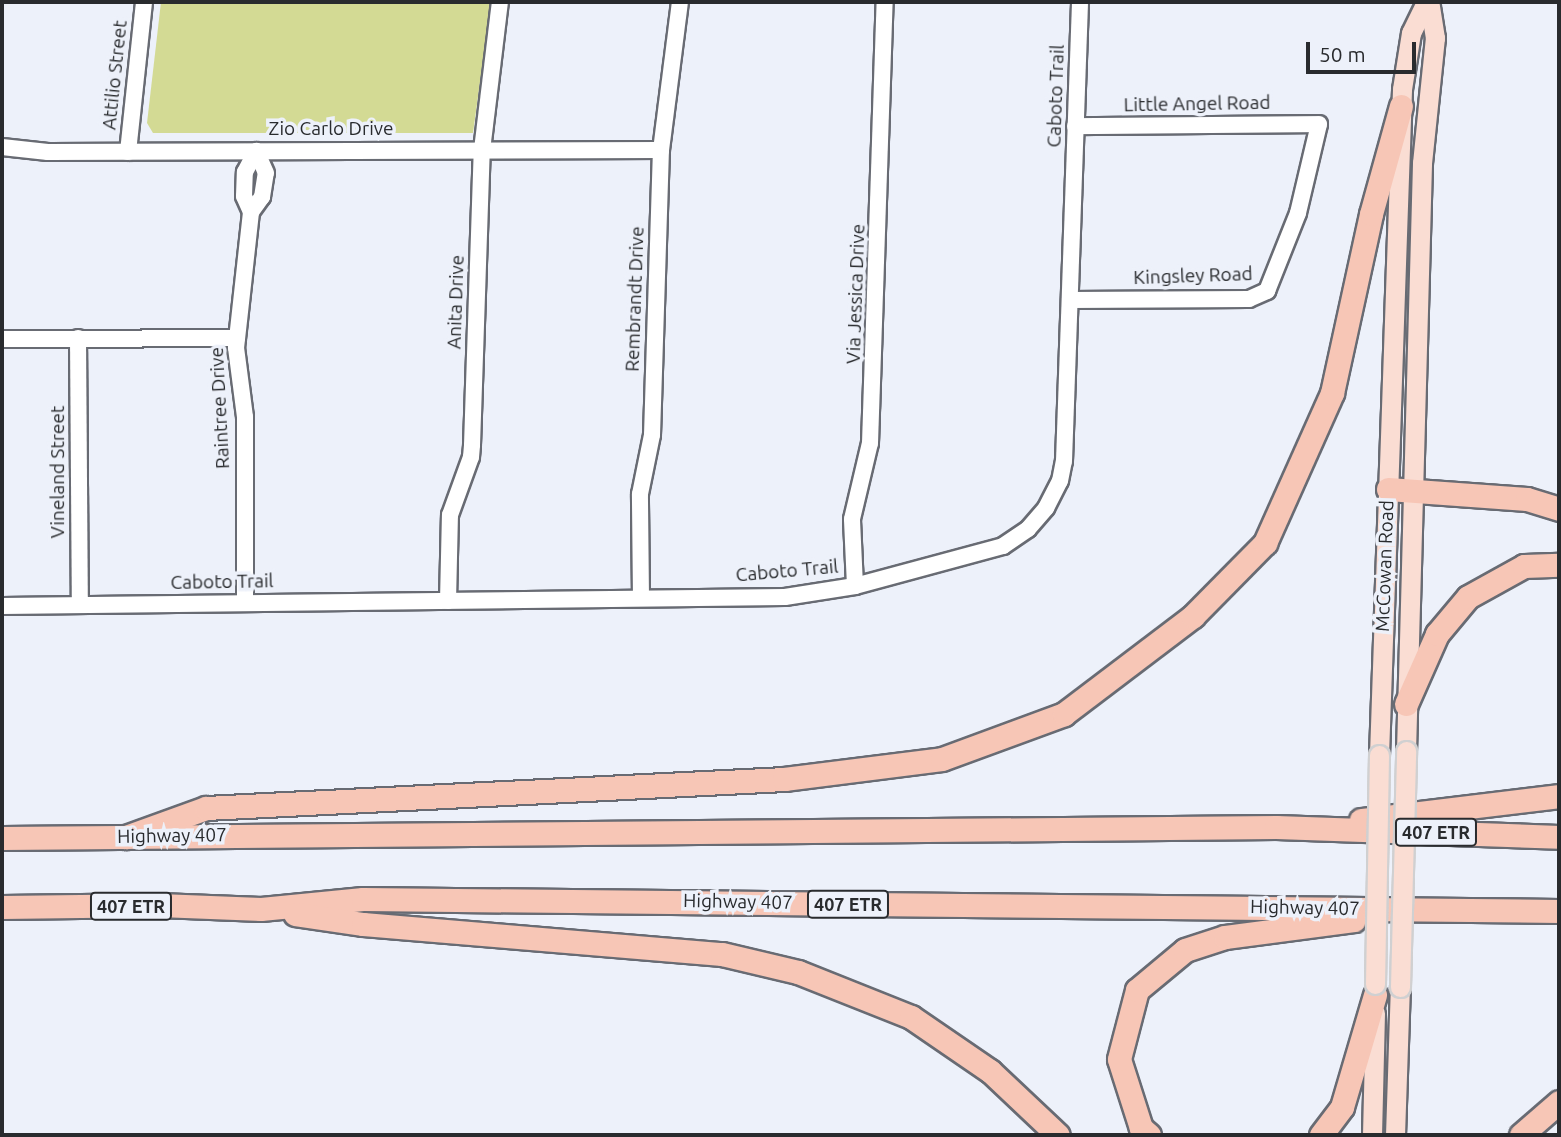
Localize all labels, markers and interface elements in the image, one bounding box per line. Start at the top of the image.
street label: Attilio Street [98,19,132,131]
scale bar [1309,28,1419,72]
text: 50 m [1319,42,1366,66]
street label: Caboto Trail [1043,44,1069,148]
street label: Little Angel Road [1123,91,1271,117]
street label: Zio Carlo Drive [268,118,394,140]
street label: Via Jessica Drive [842,224,870,364]
street label: Rembrandt Drive [621,226,649,372]
street label: Anita Drive [443,254,469,350]
street label: Kingsley Road [1133,263,1253,289]
street label: Raintree Drive [205,347,235,469]
street label: Vineland Street [47,406,69,538]
street label: McCowan Road [1371,500,1399,632]
street label: Caboto Trail [735,555,839,587]
street label: Caboto Trail [170,570,274,594]
road number: 407 ETR [1394,818,1478,846]
street label: Highway 407 [117,824,227,848]
street label: Highway 407 [683,890,793,914]
road number: 407 ETR [806,890,890,918]
road number: 407 ETR [89,891,173,920]
street label: Highway 407 [1250,896,1360,920]

